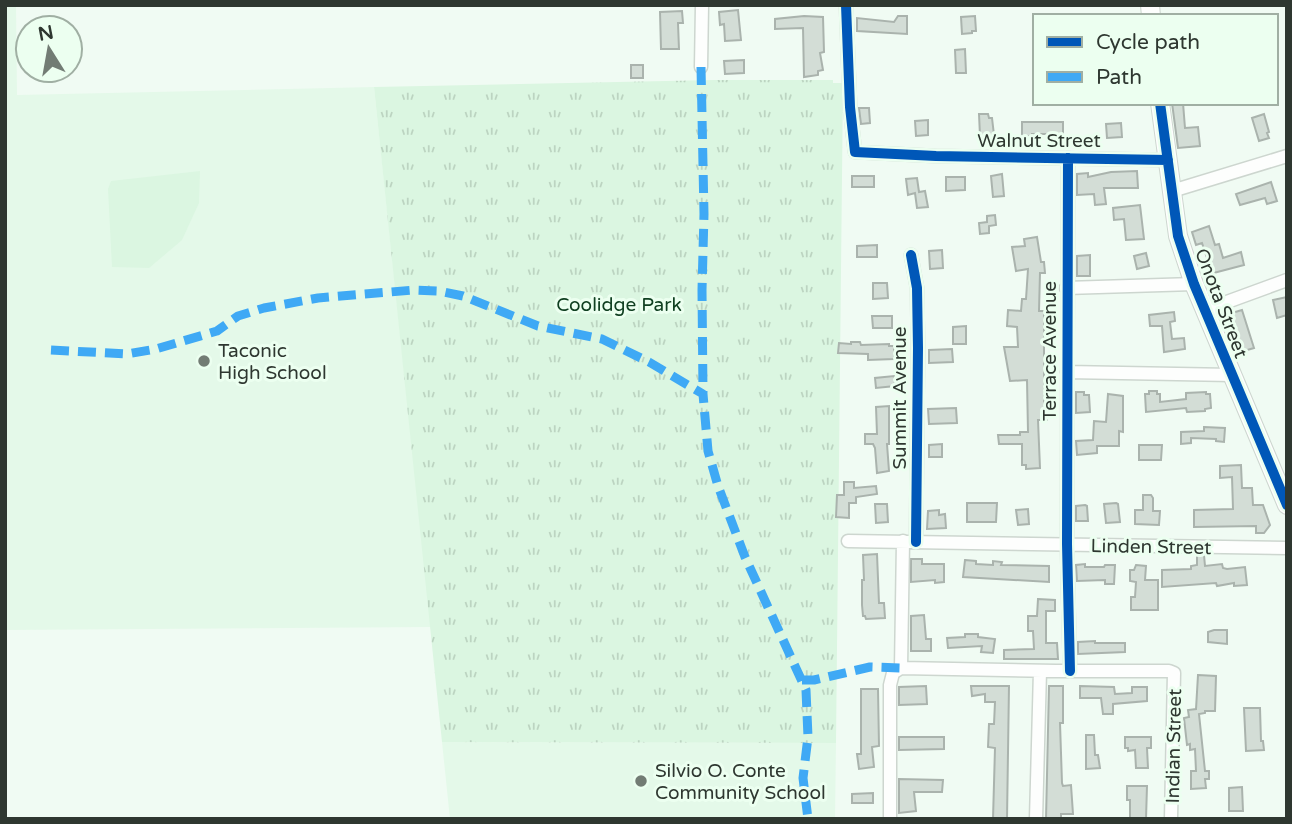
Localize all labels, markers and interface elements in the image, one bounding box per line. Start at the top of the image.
north arrow [14,14,84,84]
legend [1033,14,1278,105]
text: N [36,21,56,46]
text: Cycle path [1096,30,1200,55]
text: Path [1096,65,1142,90]
street label: Walnut Street [977,130,1101,152]
street label: Onota Street [1190,246,1252,361]
street label: Terrace Avenue [1039,281,1061,421]
park label: Coolidge Park [556,294,682,316]
street label: Summit Avenue [889,327,911,469]
place label: Taconic High School [218,340,327,384]
marker: Taconic High School [196,353,212,369]
street label: Linden Street [1090,535,1212,559]
street label: Indian Street [1162,688,1186,804]
place label: Silvio O. Conte Community School [655,760,826,804]
marker: Silvio O. Conte Community School [633,773,649,789]

